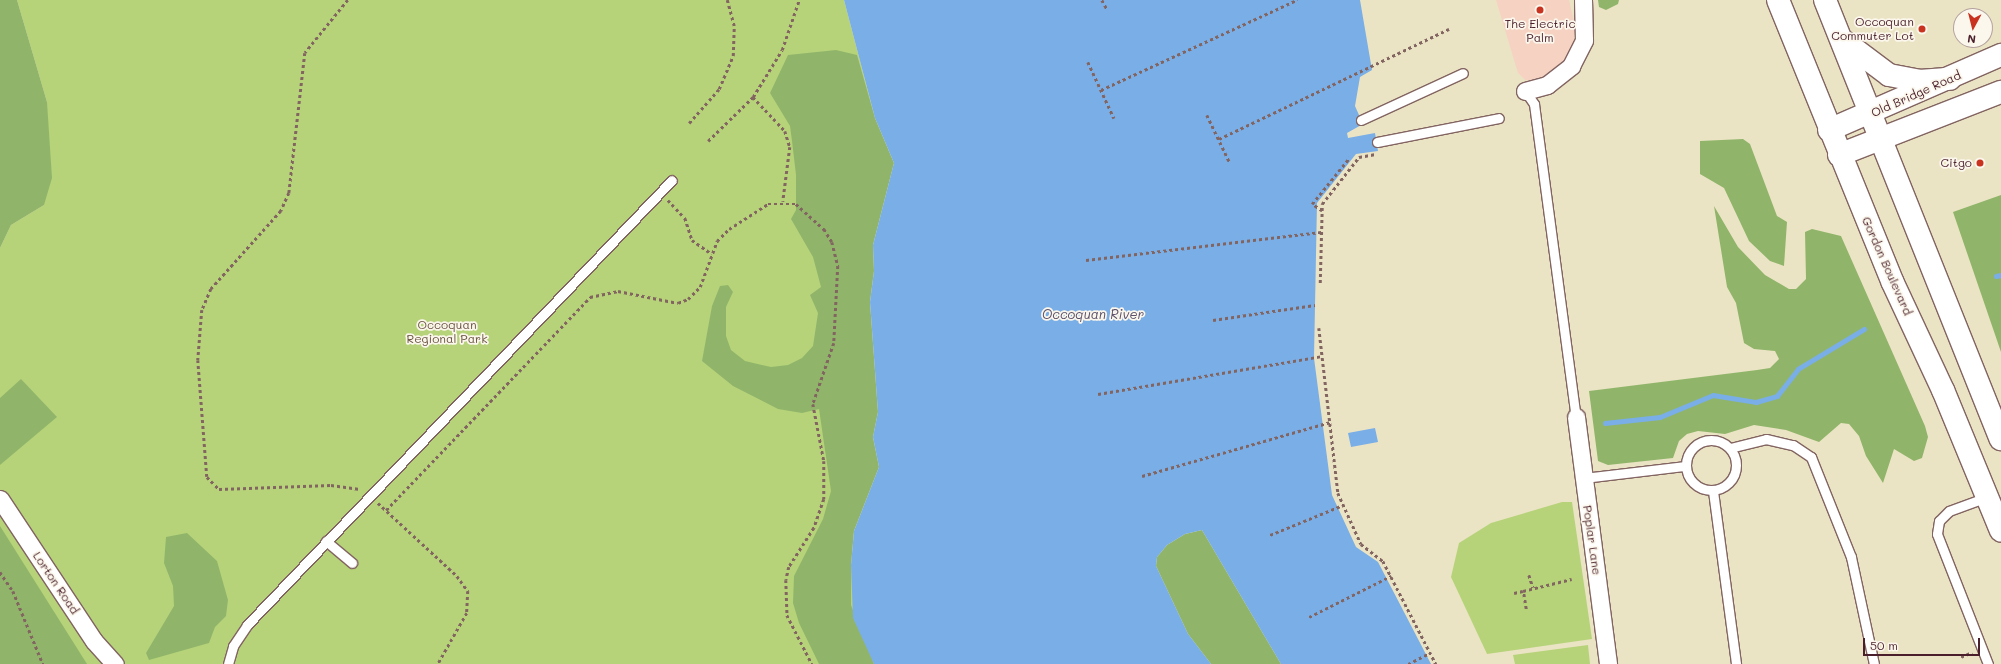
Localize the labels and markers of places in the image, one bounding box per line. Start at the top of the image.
marker: The Electric Palm [1535,5,1545,15]
place label: Occoquan Commuter Lot [1831,15,1914,43]
place label: The Electric Palm [1504,17,1576,45]
marker: Occoquan Commuter Lot [1917,24,1927,34]
place label: Citgo [1940,156,1972,170]
marker: Citgo [1975,158,1985,168]

